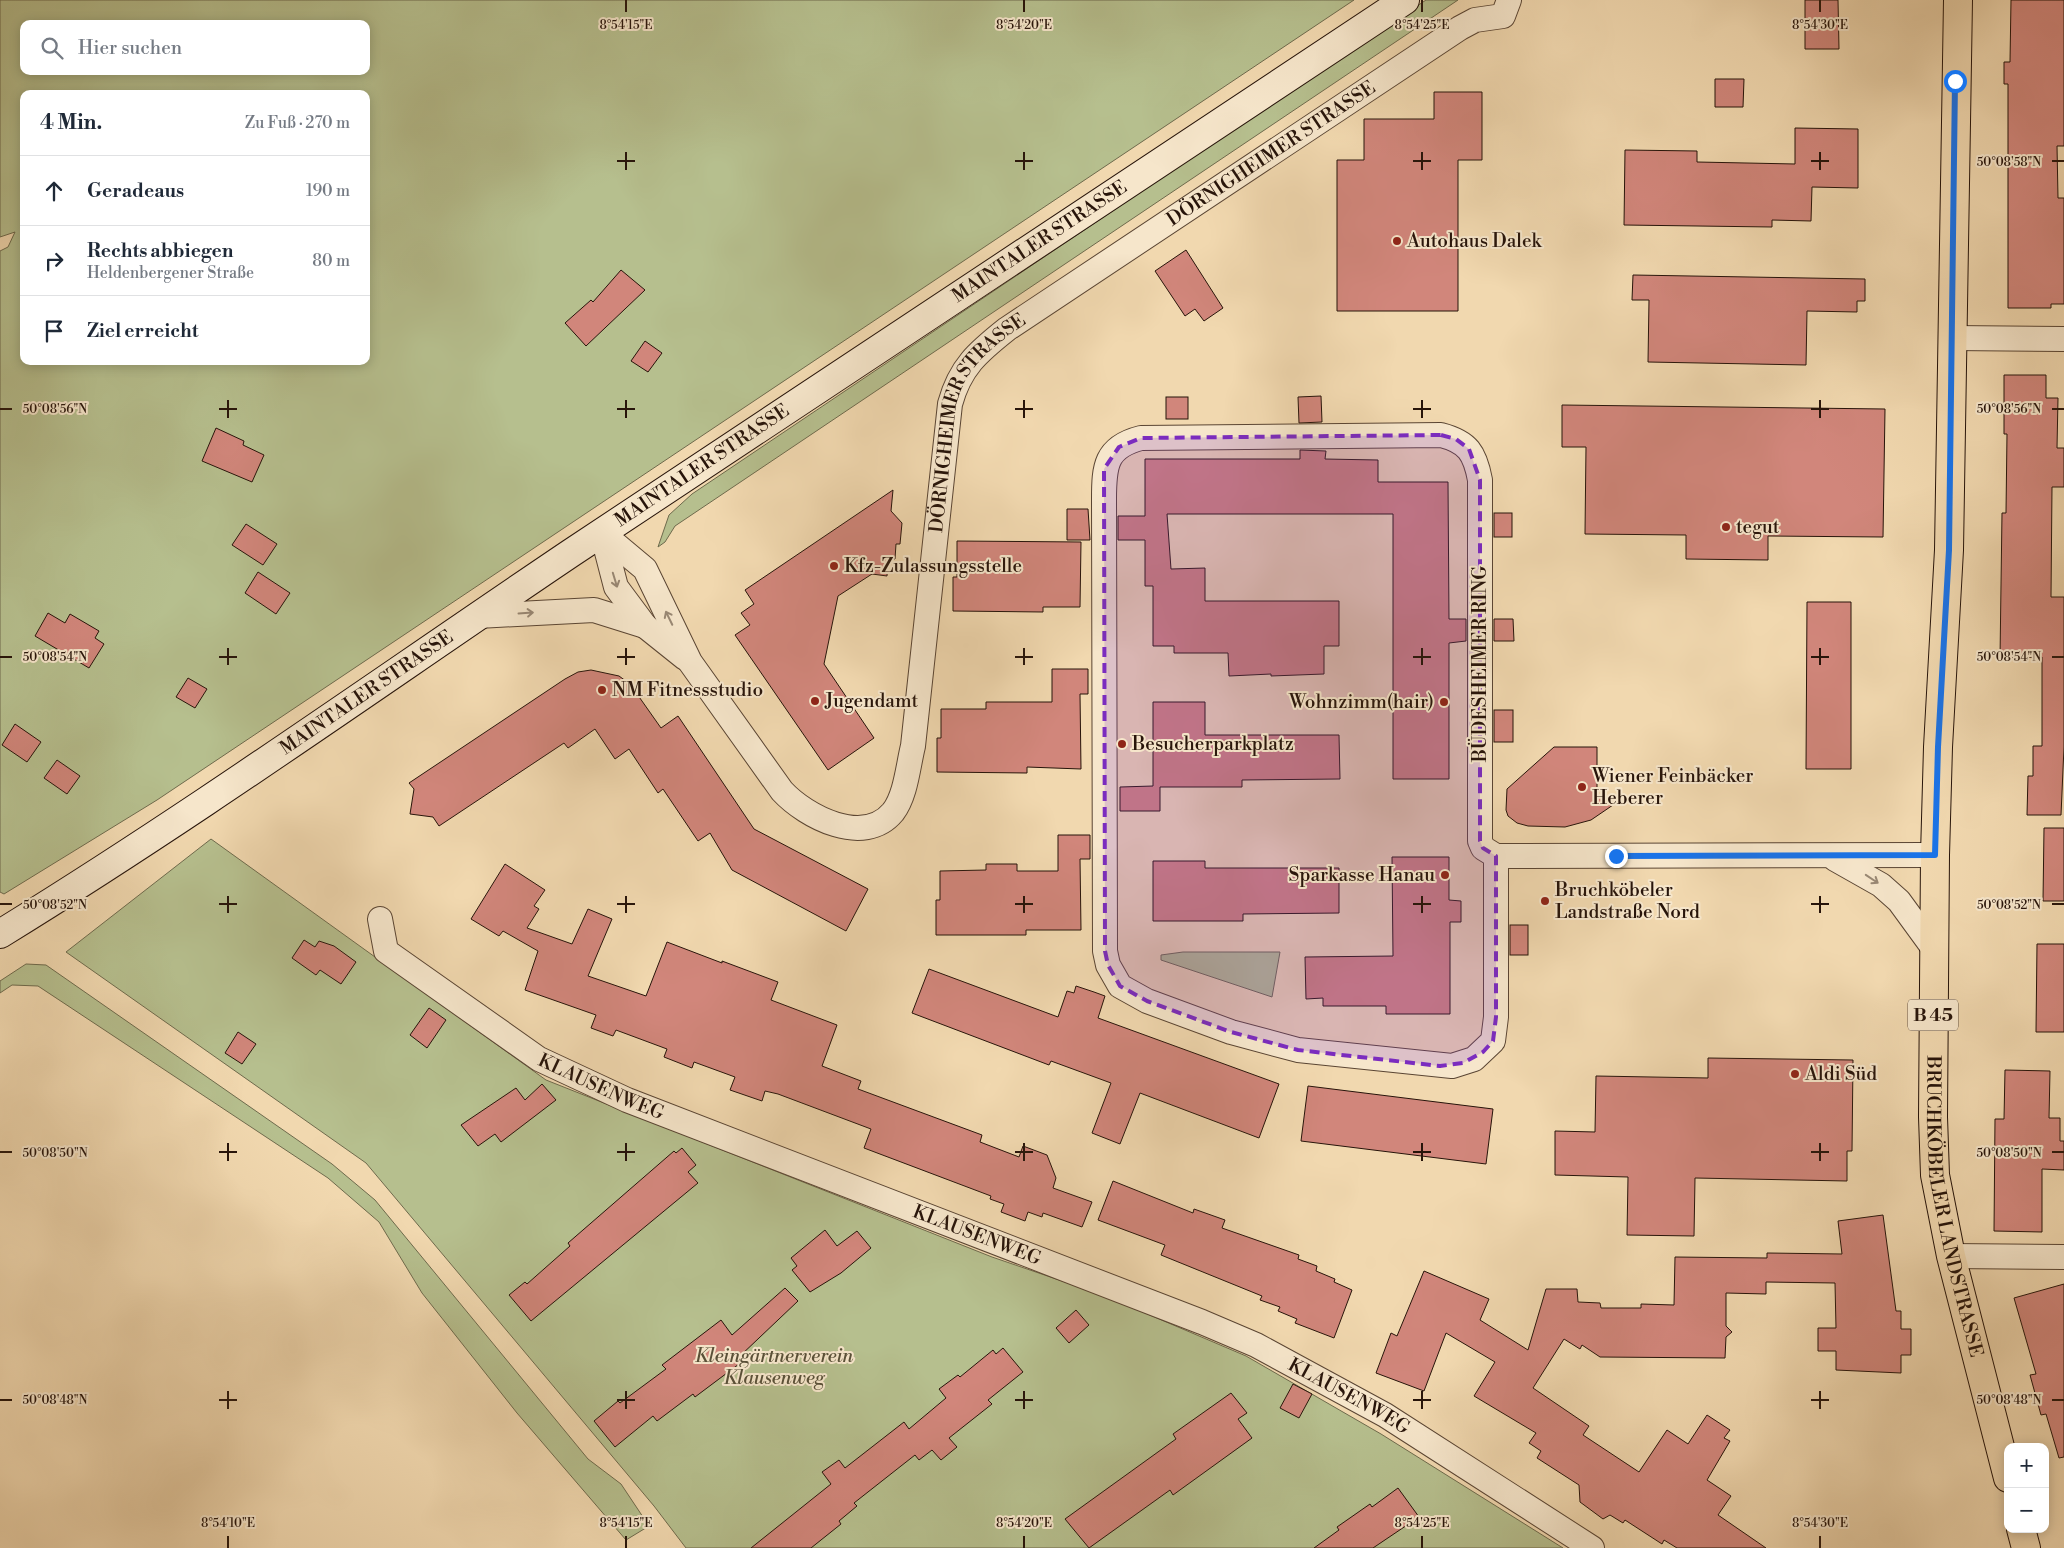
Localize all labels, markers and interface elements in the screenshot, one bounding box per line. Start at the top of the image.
text: 8°54'15"E [599,18,653,33]
text: 8°54'20"E [996,18,1052,33]
text: 8°54'25"E [1395,18,1449,33]
text: 8°54'30"E [1792,18,1848,33]
search box [20,20,370,75]
icon: search [38,34,66,62]
text: Hier suchen [78,36,182,60]
route start [1944,70,1967,93]
street label: DÖRNIGHEIMER STRASSE [1162,75,1380,231]
text: 4 Min. [40,110,102,136]
text: Zu Fuß · 270 m [245,113,350,133]
text: 50°08'58"N [1977,155,2041,170]
street label: MAINTALER STRASSE [947,175,1132,308]
icon: ahead [40,177,68,205]
text: Geradeaus [87,179,184,203]
text: 190 m [306,181,350,201]
place label: Autohaus Dalek [1406,229,1542,253]
marker: Autohaus Dalek [1391,235,1403,247]
text: Rechts abbiegen [87,239,233,263]
icon: right [40,247,68,275]
text: 80 m [312,251,350,271]
text: Heldenbergener Straße [87,263,254,283]
street label: DÖRNIGHEIMER STRASSE [924,308,1030,534]
icon: arrive [40,317,68,345]
text: Ziel erreicht [87,319,198,343]
street label: MAINTALER STRASSE [610,399,794,532]
text: 50°08'56"N [23,402,87,417]
text: 50°08'56"N [1977,402,2041,417]
place label: tegut [1736,515,1780,539]
marker: tegut [1720,521,1732,533]
place label: Kfz-Zulassungsstelle [844,554,1022,578]
marker: Kfz-Zulassungsstelle [828,560,840,572]
street label: BÜDESHEIMER RING [1467,566,1492,763]
one-way arrow [610,571,620,587]
one-way arrow [518,608,534,617]
one-way arrow [664,611,673,626]
street label: MAINTALER STRASSE [275,625,458,760]
text: 50°08'54"N [23,650,87,665]
text: 50°08'54"N [1977,650,2041,665]
place label: NM Fitnessstudio [612,678,763,702]
marker: NM Fitnessstudio [596,684,608,696]
place label: Jugendamt [824,689,919,713]
place label: Wohnzimm(hair) [1288,690,1434,714]
marker: Jugendamt [809,695,821,707]
marker: Wohnzimm(hair) [1438,696,1450,708]
place label: Besucherparkplatz [1131,732,1294,756]
marker: Besucherparkplatz [1116,738,1128,750]
place label: Wiener Feinbäcker Heberer [1591,764,1753,810]
marker: Wiener Feinbäcker Heberer [1576,781,1588,793]
route end [1605,845,1628,868]
place label: Sparkasse Hanau [1289,863,1435,887]
marker: Sparkasse Hanau [1439,869,1451,881]
one-way arrow [1865,874,1879,884]
place label: Bruchköbeler Landstraße Nord [1554,878,1700,924]
marker: Bruchköbeler Landstraße Nord [1539,895,1551,907]
text: 50°08'52"N [23,898,87,913]
text: 50°08'52"N [1977,898,2041,913]
road number: B 45 [1908,1000,1958,1030]
street label: KLAUSENWEG [534,1048,668,1125]
street label: BRUCHKÖBELER LANDSTRASSE [1921,1055,1988,1360]
place label: Aldi Süd [1804,1062,1877,1086]
marker: Aldi Süd [1789,1068,1801,1080]
text: 50°08'50"N [22,1146,88,1161]
text: 50°08'50"N [1976,1146,2042,1161]
street label: KLAUSENWEG [909,1199,1044,1271]
park label: Kleingärtnerverein Klausenweg [695,1344,854,1390]
street label: KLAUSENWEG [1284,1353,1414,1440]
text: 50°08'48"N [22,1393,88,1408]
text: 50°08'48"N [1976,1393,2042,1408]
map controls [2004,1443,2049,1533]
button: + [2004,1443,2049,1488]
button: − [2004,1488,2049,1533]
text: 8°54'10"E [201,1516,255,1531]
text: 8°54'15"E [599,1516,653,1531]
text: 8°54'20"E [996,1516,1052,1531]
text: 8°54'25"E [1395,1516,1449,1531]
text: 8°54'30"E [1792,1516,1848,1531]

